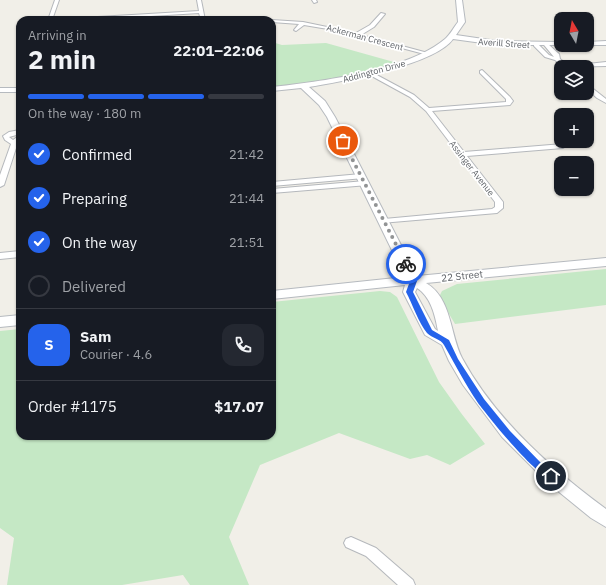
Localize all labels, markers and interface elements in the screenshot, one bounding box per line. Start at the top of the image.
north arrow [554,12,594,52]
map controls [554,12,594,196]
street label: Ackerman Crescent [325,21,405,53]
text: Arriving in [28,27,87,44]
street label: Averill Street [478,36,530,50]
text: 22:01–22:06 [173,41,264,60]
text: 2 min [28,42,96,76]
street label: Addington Drive [341,57,407,85]
button: layers [554,60,594,100]
text: On the way · 180 m [28,105,141,122]
button: + [554,108,594,148]
pin [326,124,360,158]
icon: bag [332,130,354,152]
street label: Assinger Avenue [447,138,497,198]
icon: check [28,143,50,165]
text: Confirmed [62,145,132,164]
text: 21:42 [229,146,264,163]
button: − [554,156,594,196]
icon: check [28,187,50,209]
text: Preparing [62,189,127,208]
text: 21:44 [229,190,264,207]
icon: check [28,231,50,253]
text: On the way [62,233,137,252]
text: 21:51 [229,234,264,251]
courier [386,244,426,284]
icon: bike [395,253,417,275]
street label: 22 Street [441,267,484,285]
text: Delivered [62,277,126,296]
button: phone [222,324,264,366]
text: Sam [80,327,111,346]
text: S [44,335,54,354]
text: Courier · 4.6 [80,346,152,363]
text: Order #1175 [28,397,117,416]
text: $17.07 [214,397,264,416]
pin [534,459,568,493]
icon: home [540,465,562,487]

